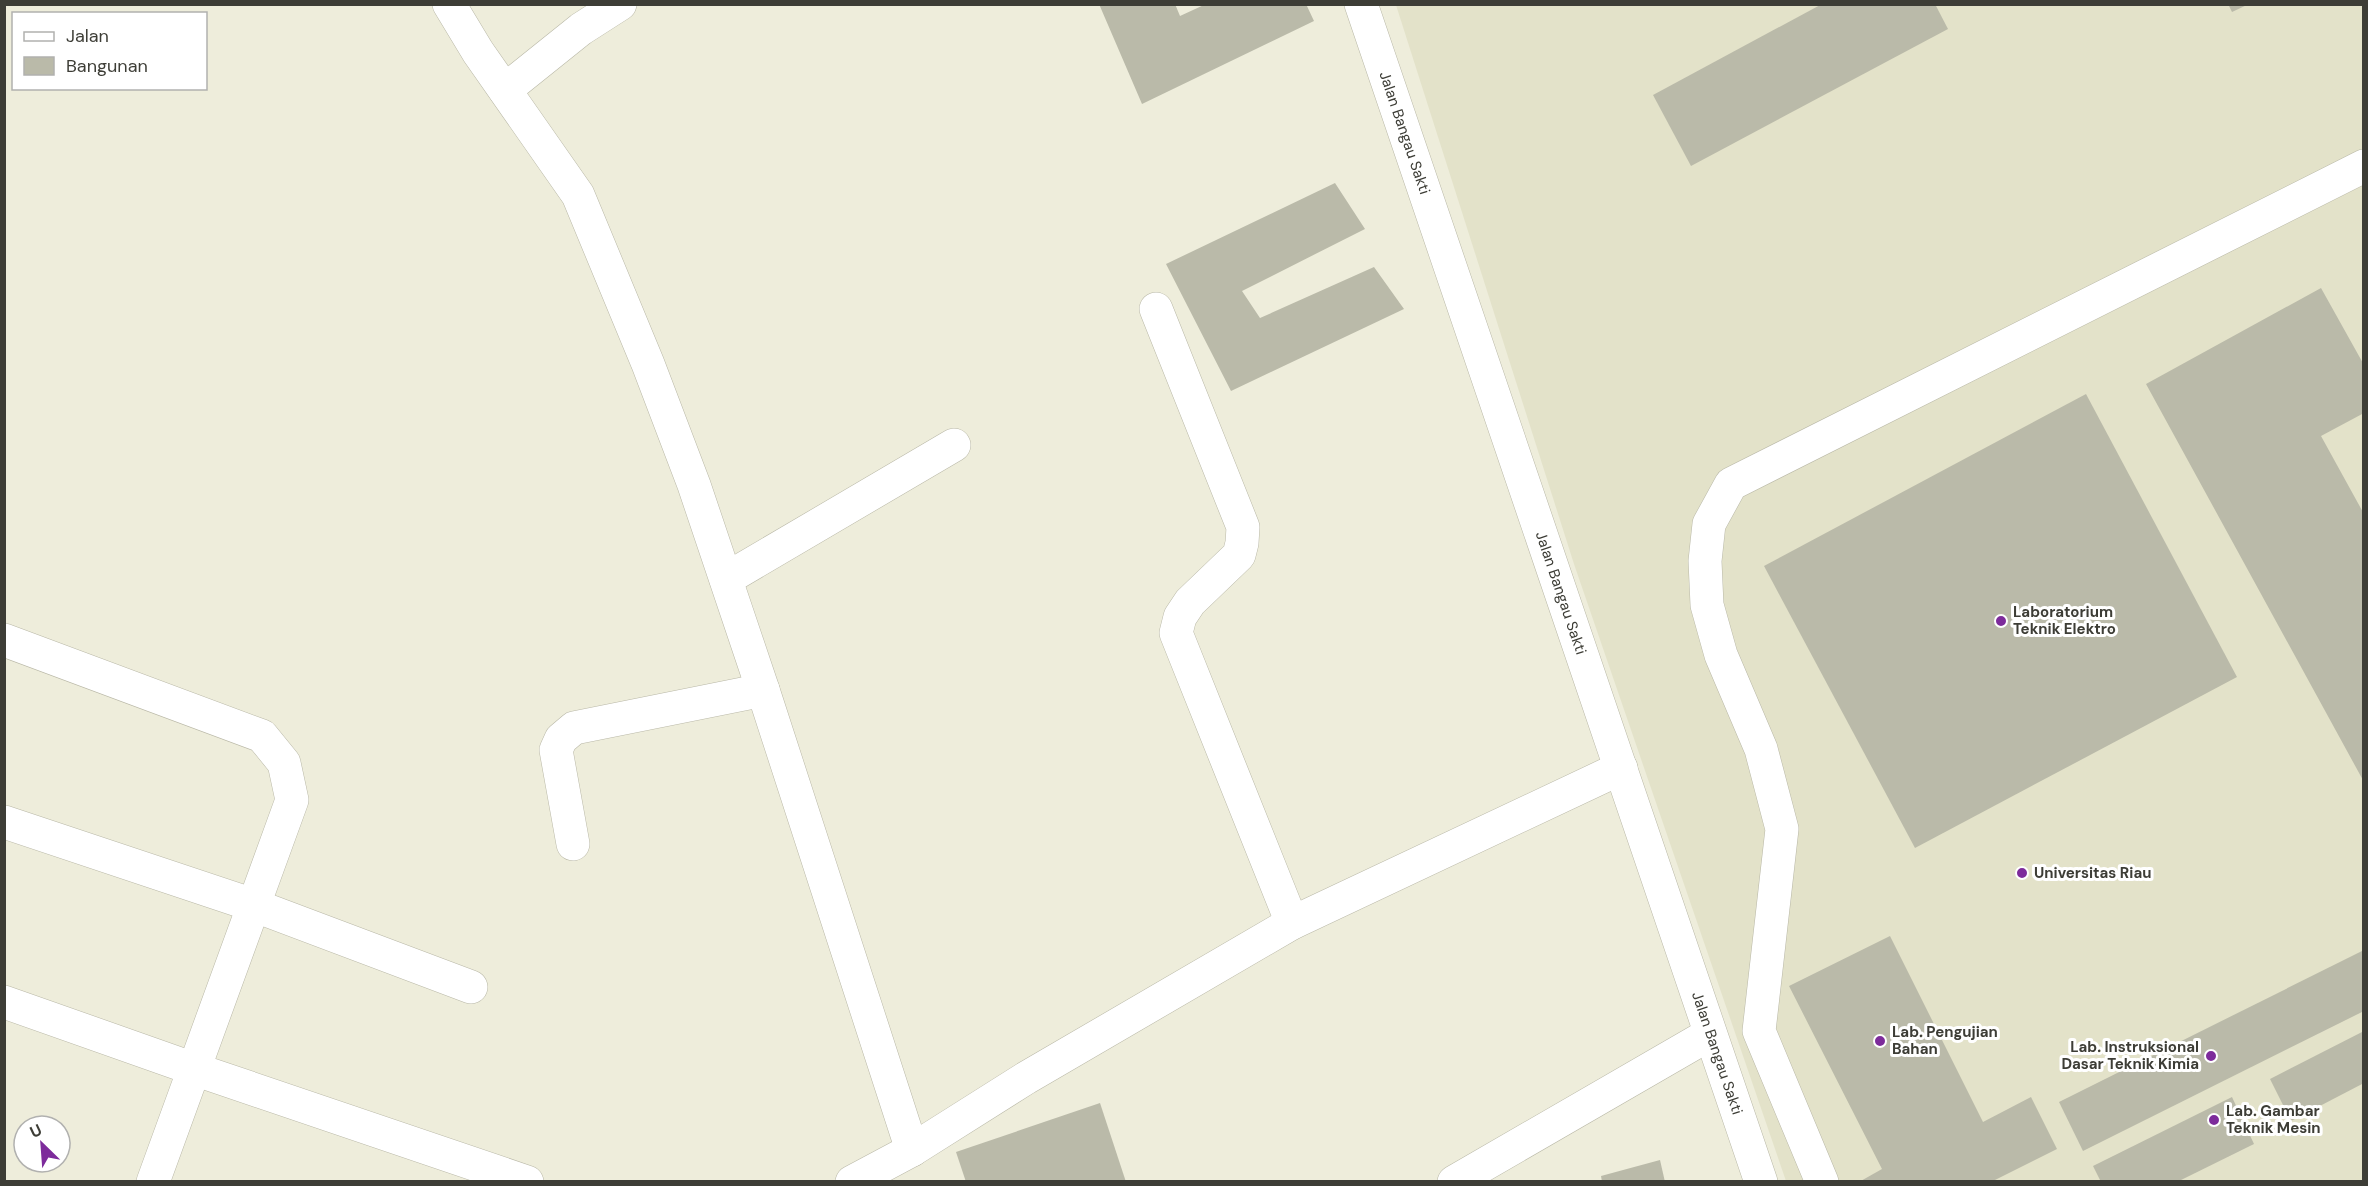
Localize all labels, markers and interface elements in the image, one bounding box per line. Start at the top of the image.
legend [12,12,207,90]
text: Jalan [66,24,109,48]
text: Bangunan [66,54,148,78]
street label: Jalan Bangau Sakti [1375,69,1435,197]
street label: Jalan Bangau Sakti [1531,529,1591,657]
place label: Laboratorium Teknik Elektro [2013,602,2116,639]
marker: Laboratorium Teknik Elektro [1994,614,2008,628]
place label: Universitas Riau [2034,863,2151,883]
marker: Universitas Riau [2015,866,2029,880]
street label: Jalan Bangau Sakti [1687,989,1747,1117]
place label: Lab. Pengujian Bahan [1892,1022,1998,1059]
marker: Lab. Pengujian Bahan [1873,1034,1887,1048]
place label: Lab. Instruksional Dasar Teknik Kimia [2061,1037,2199,1074]
marker: Lab. Instruksional Dasar Teknik Kimia [2204,1049,2218,1063]
place label: Lab. Gambar Teknik Mesin [2226,1101,2321,1138]
marker: Lab. Gambar Teknik Mesin [2207,1113,2221,1127]
north arrow [12,1114,72,1174]
text: U [26,1119,45,1143]

